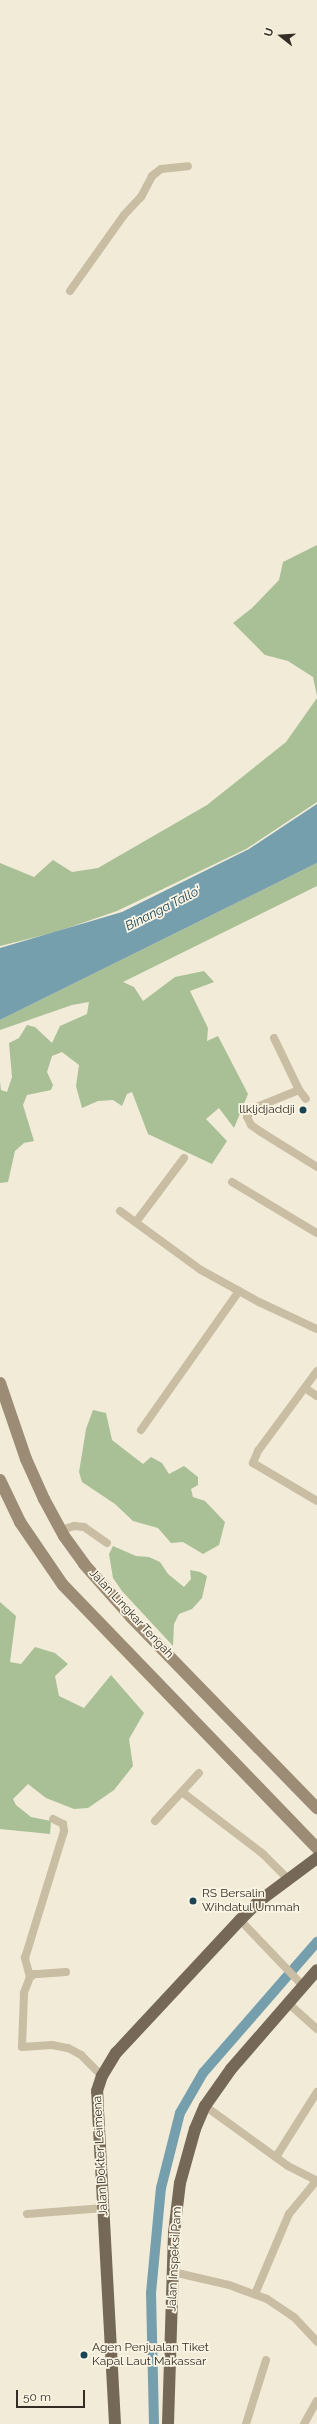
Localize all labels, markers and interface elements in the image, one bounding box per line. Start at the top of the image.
north arrow [261,16,301,56]
text: U [262,27,276,38]
water label: Binanga Tallo' [123,883,203,935]
place label: llkljdjaddji [239,1103,295,1117]
marker: llkljdjaddji [298,1105,308,1115]
street label: Jalan Lingkar Tengah [86,1566,176,1662]
place label: RS Bersalin Wihdatul Ummah [202,1887,300,1915]
marker: RS Bersalin Wihdatul Ummah [187,1895,199,1907]
street label: Jalan Dokter Leimena [91,2095,111,2217]
street label: Jalan Inspeksi Pam [165,2206,185,2312]
place label: Agen Penjualan Tiket Kapal Laut Makassar [92,2341,209,2369]
marker: Agen Penjualan Tiket Kapal Laut Makassar [79,2350,89,2360]
scale bar [18,2382,87,2408]
text: 50 m [23,2390,51,2404]

